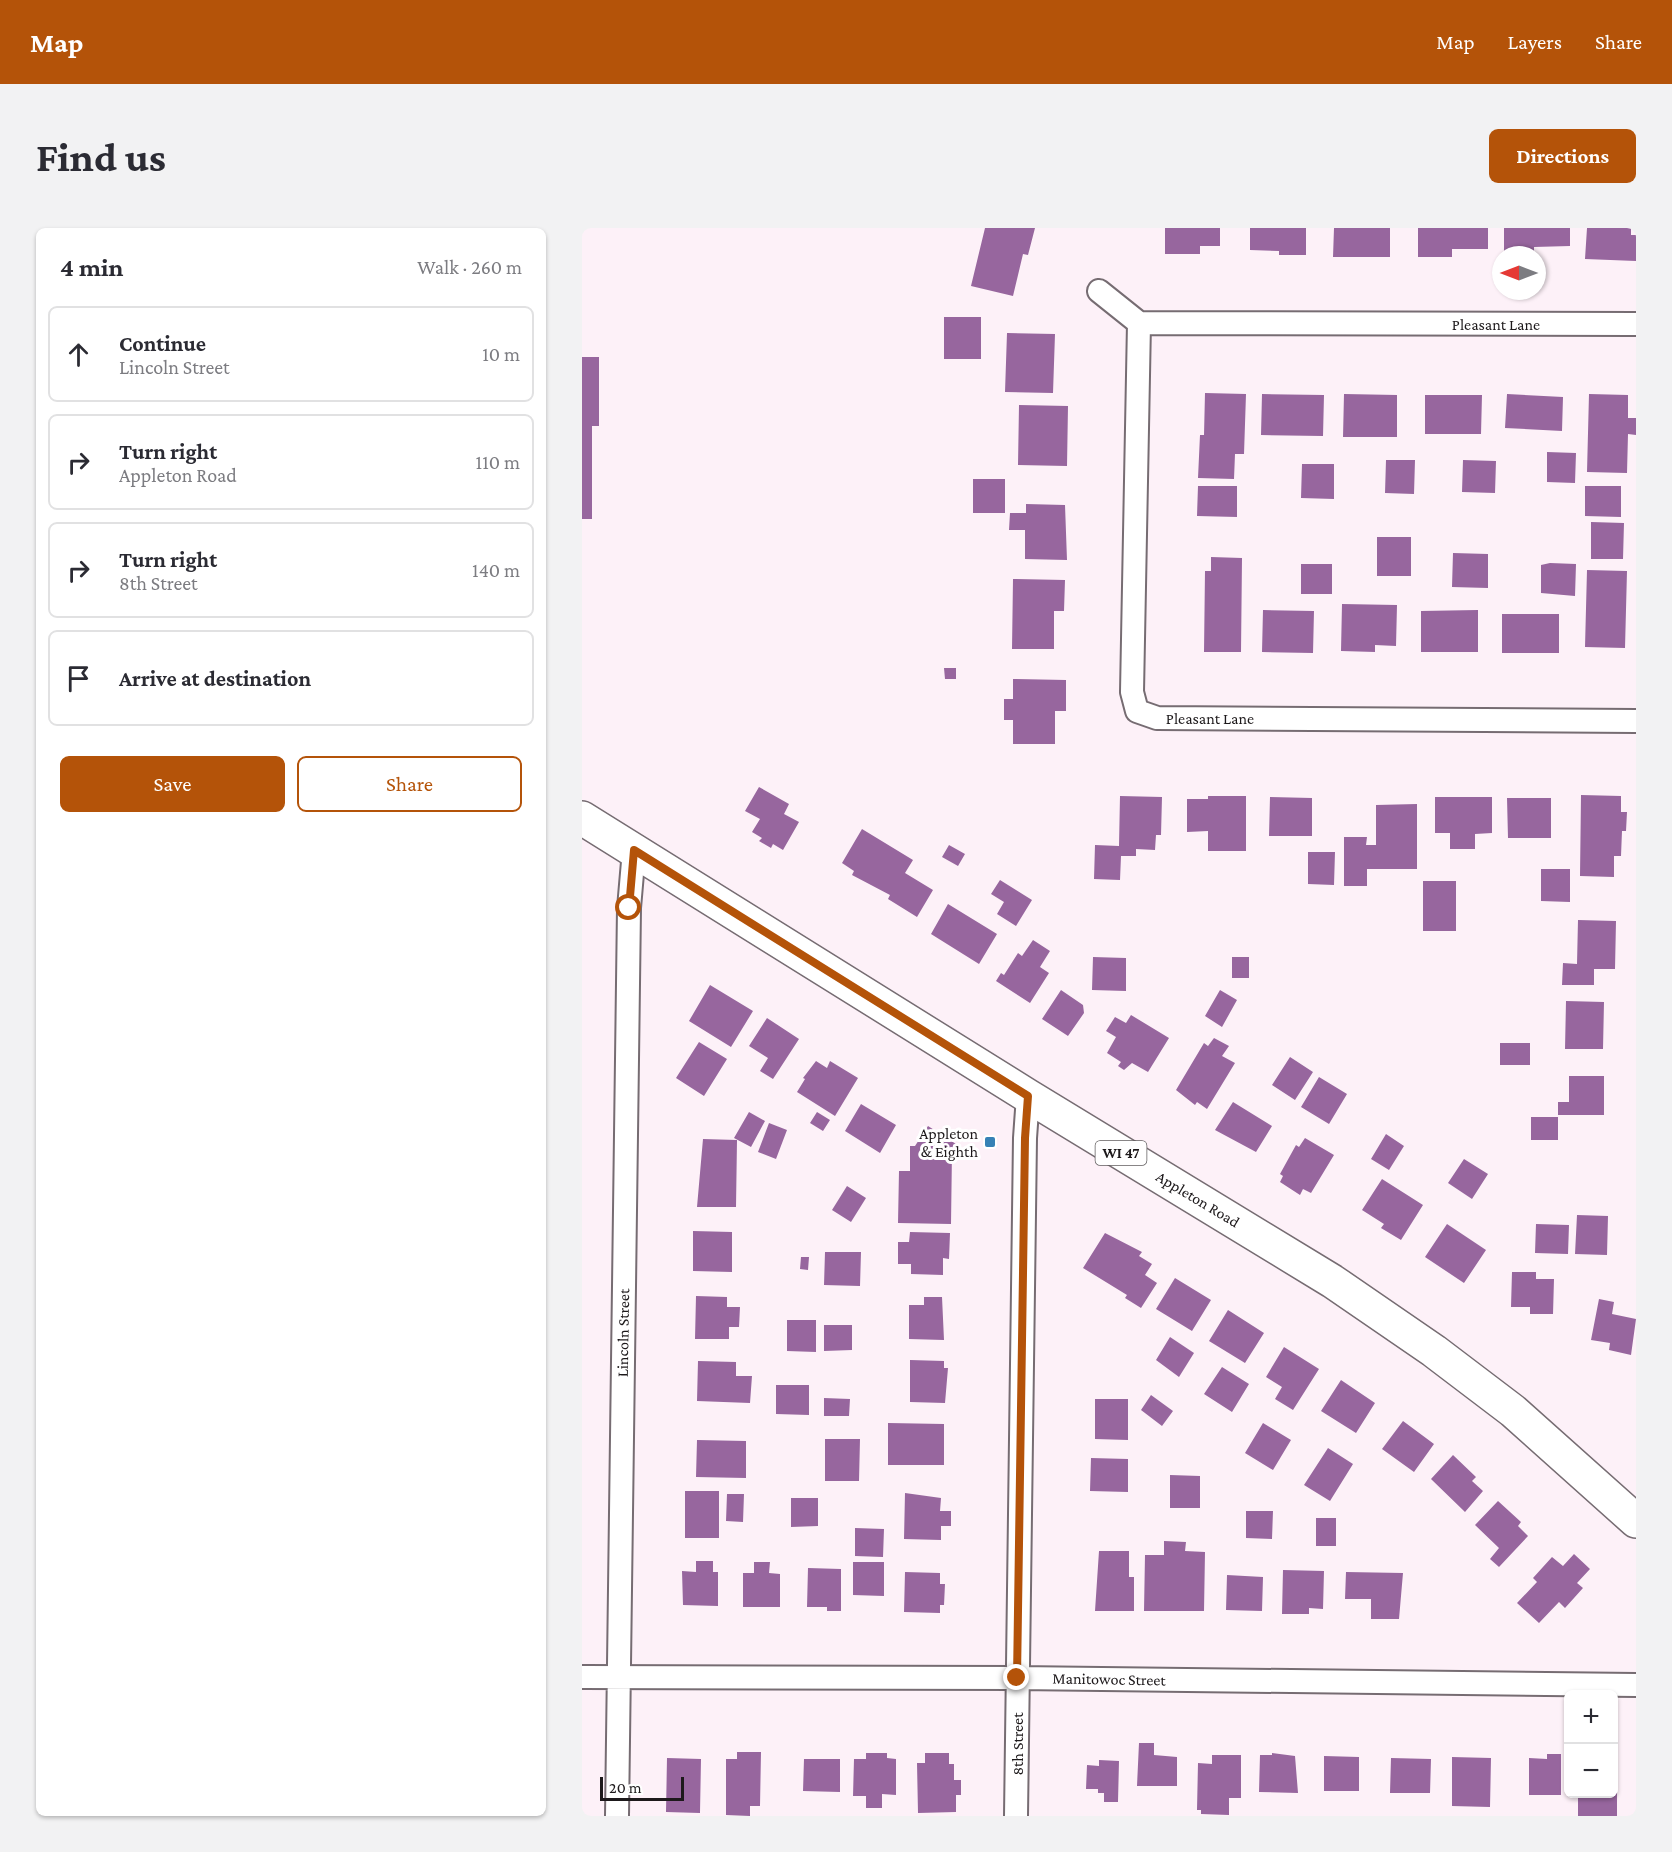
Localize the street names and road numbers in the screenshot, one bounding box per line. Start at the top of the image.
street label: Pleasant Lane [1452,316,1540,333]
street label: Pleasant Lane [1166,710,1254,727]
road number: WI 47 [1096,1141,1146,1165]
street label: Appleton Road [1153,1167,1243,1232]
street label: Lincoln Street [614,1288,632,1377]
street label: Manitowoc Street [1052,1670,1166,1688]
street label: 8th Street [1009,1712,1026,1775]

